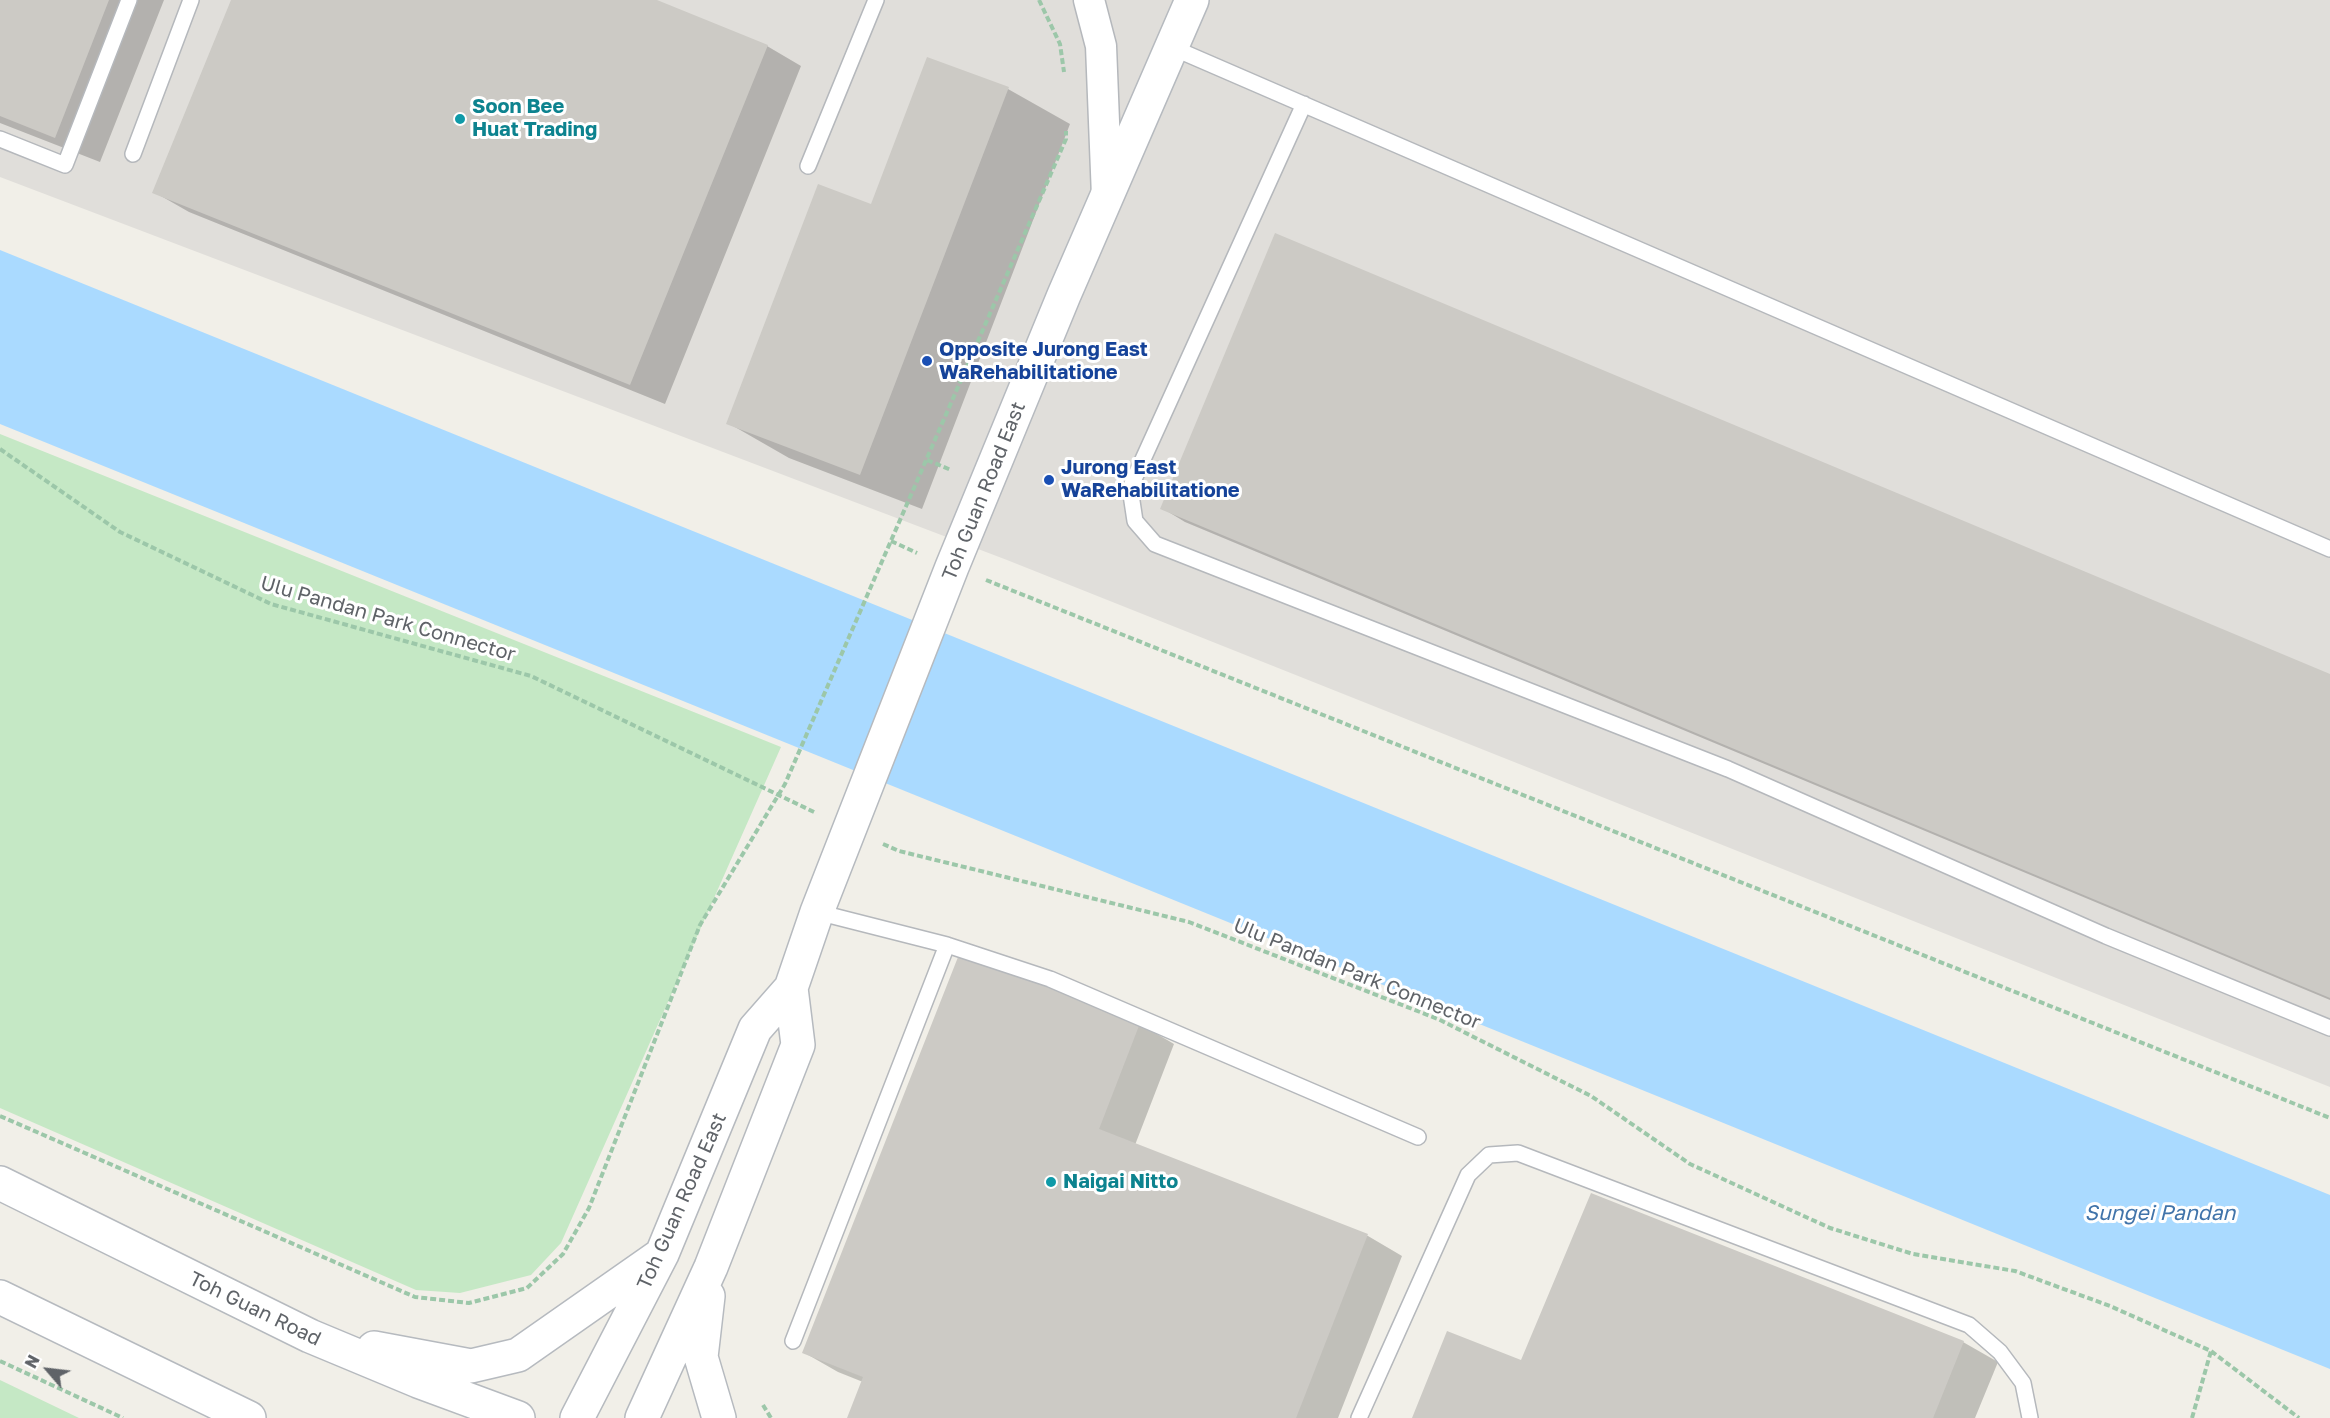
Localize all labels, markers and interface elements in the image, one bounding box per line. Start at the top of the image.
place label: Soon Bee Huat Trading [472,95,597,142]
marker: Soon Bee Huat Trading [453,112,467,126]
place label: Opposite Jurong East WaRehabilitatione [939,338,1148,385]
marker: Opposite Jurong East WaRehabilitatione [920,354,934,368]
street label: Toh Guan Road East [937,398,1031,584]
place label: Jurong East WaRehabilitatione [1061,456,1240,503]
marker: Jurong East WaRehabilitatione [1042,473,1056,487]
street label: Ulu Pandan Park Connector [258,571,518,667]
street label: Ulu Pandan Park Connector [1230,913,1484,1035]
street label: Toh Guan Road East [632,1109,732,1293]
place label: Naigai Nitto [1063,1170,1178,1194]
marker: Naigai Nitto [1044,1175,1058,1189]
water label: Sungei Pandan [2084,1200,2236,1226]
street label: Toh Guan Road [185,1267,325,1351]
north arrow [18,1340,78,1400]
text: N [20,1351,44,1372]

